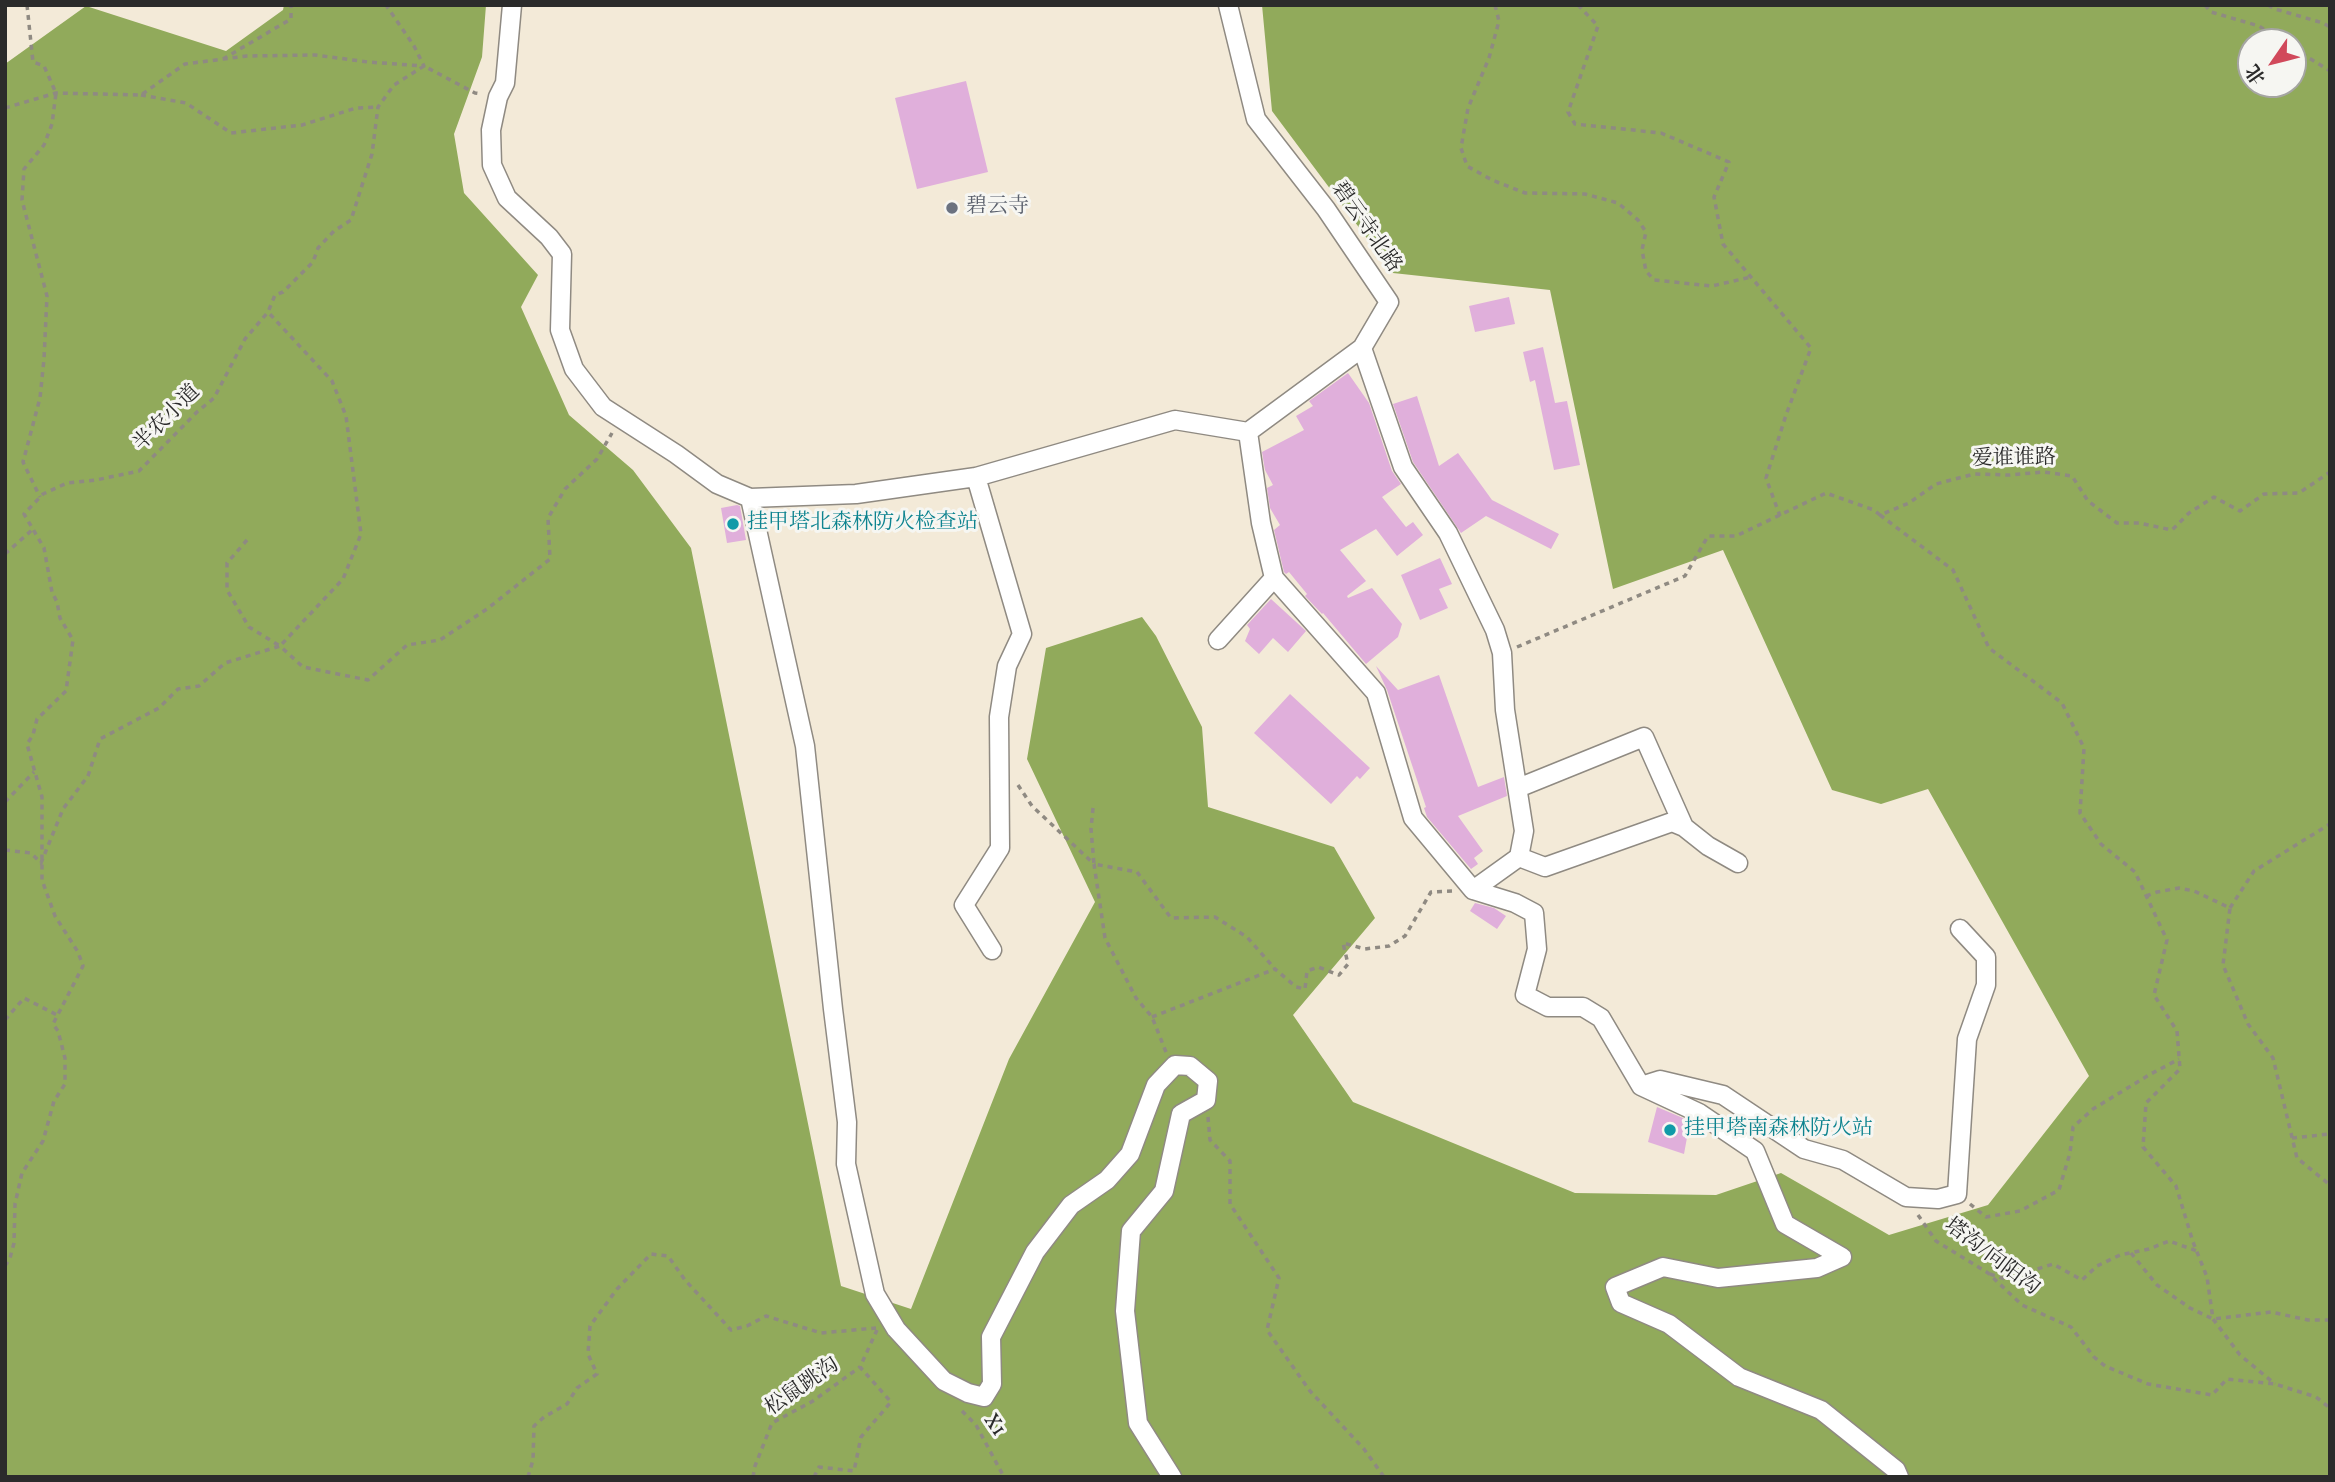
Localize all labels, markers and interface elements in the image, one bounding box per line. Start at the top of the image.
north arrow [2237,28,2307,98]
text: 北 [2240,59,2273,89]
street label: 碧云寺北路 [1325,178,1405,278]
place label: 碧云寺 [966,195,1029,221]
marker: 碧云寺 [944,200,960,216]
street label: 半农小道 [129,380,207,458]
street label: 爱谁谁路 [1972,447,2056,473]
place label: 挂甲塔北森林防火检查站 [747,511,978,537]
marker: 挂甲塔北森林防火检查站 [725,516,741,532]
place label: 挂甲塔南森林防火站 [1684,1117,1873,1143]
marker: 挂甲塔南森林防火站 [1662,1122,1678,1138]
street label: 塔沟/向阳沟 [1938,1214,2044,1302]
street label: 松鼠跳沟 [761,1354,845,1422]
street label: X1 [976,1410,1010,1442]

